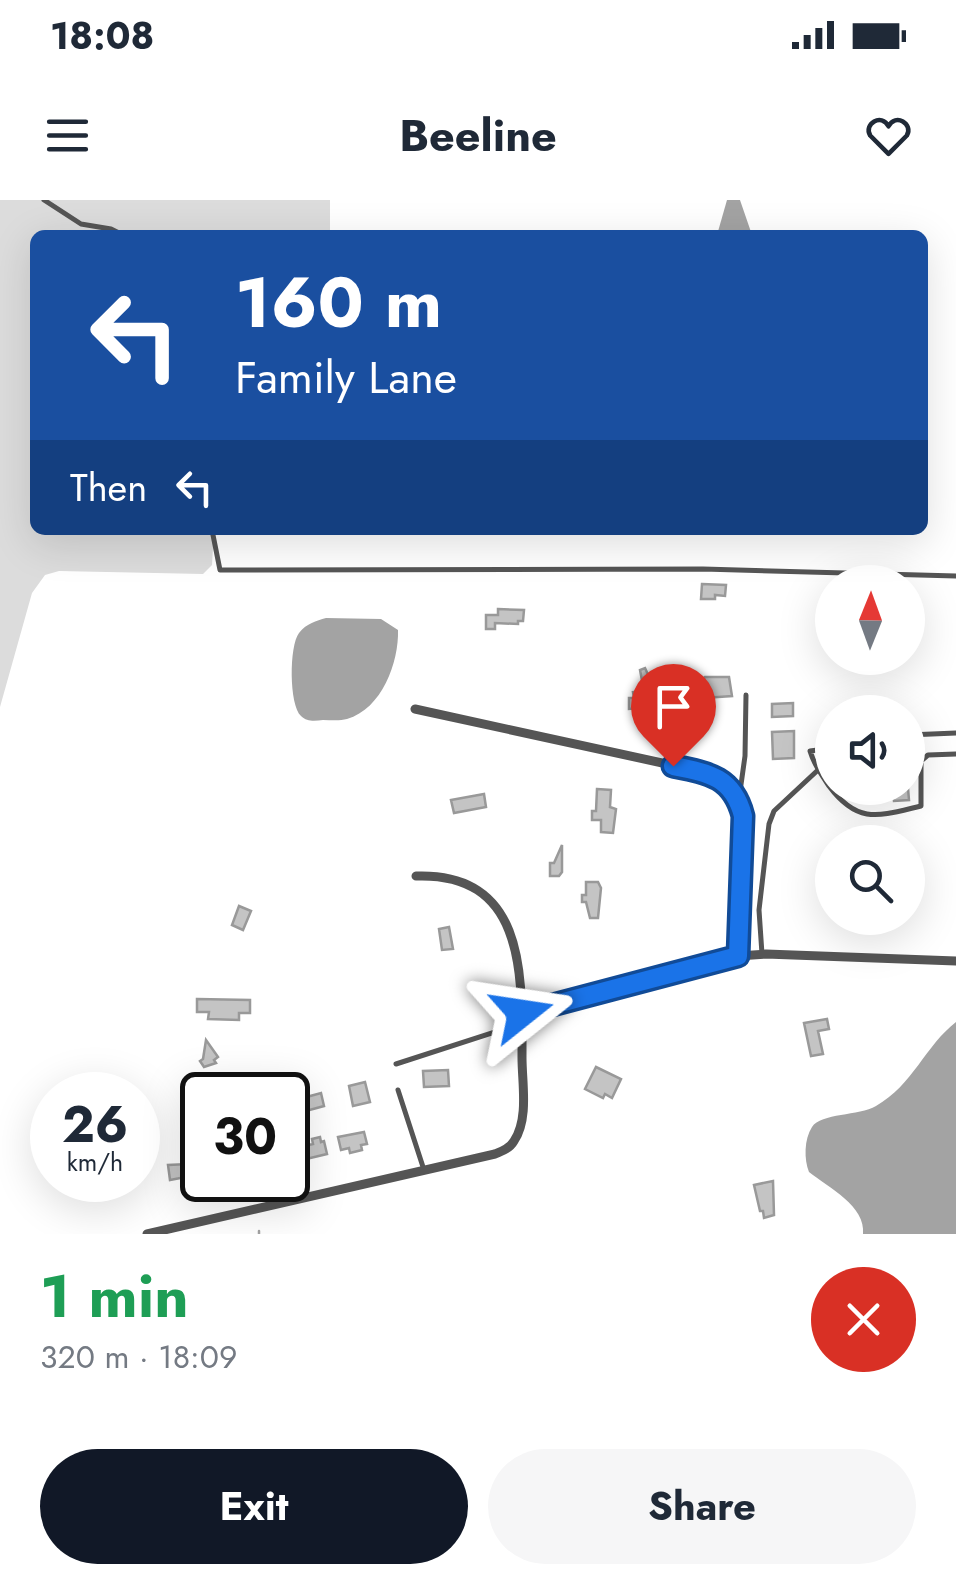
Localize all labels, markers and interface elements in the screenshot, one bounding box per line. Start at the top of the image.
text: 18:08 [50,8,154,63]
text: Beeline [399,103,557,168]
icon: menu [40,108,95,163]
icon: heart [861,108,916,163]
text: 160 m [235,252,442,353]
icon: left [70,270,200,400]
text: Family Lane [235,345,457,410]
text: Then [70,460,147,515]
icon: left [167,460,222,515]
north arrow [815,565,925,675]
map controls [815,565,925,935]
pin [631,664,716,767]
icon: arrive [646,679,701,734]
button: sound [815,695,925,805]
button: search [815,825,925,935]
position arrow [470,961,574,1065]
speed limit sign: 30 [180,1072,310,1202]
text: 26 [62,1088,128,1161]
text: km/h [67,1144,123,1180]
text: 1 min [40,1253,189,1340]
button: close [811,1267,916,1372]
text: 320 m · 18:09 [40,1334,237,1380]
button: Exit [40,1449,468,1564]
button: Share [488,1449,916,1564]

